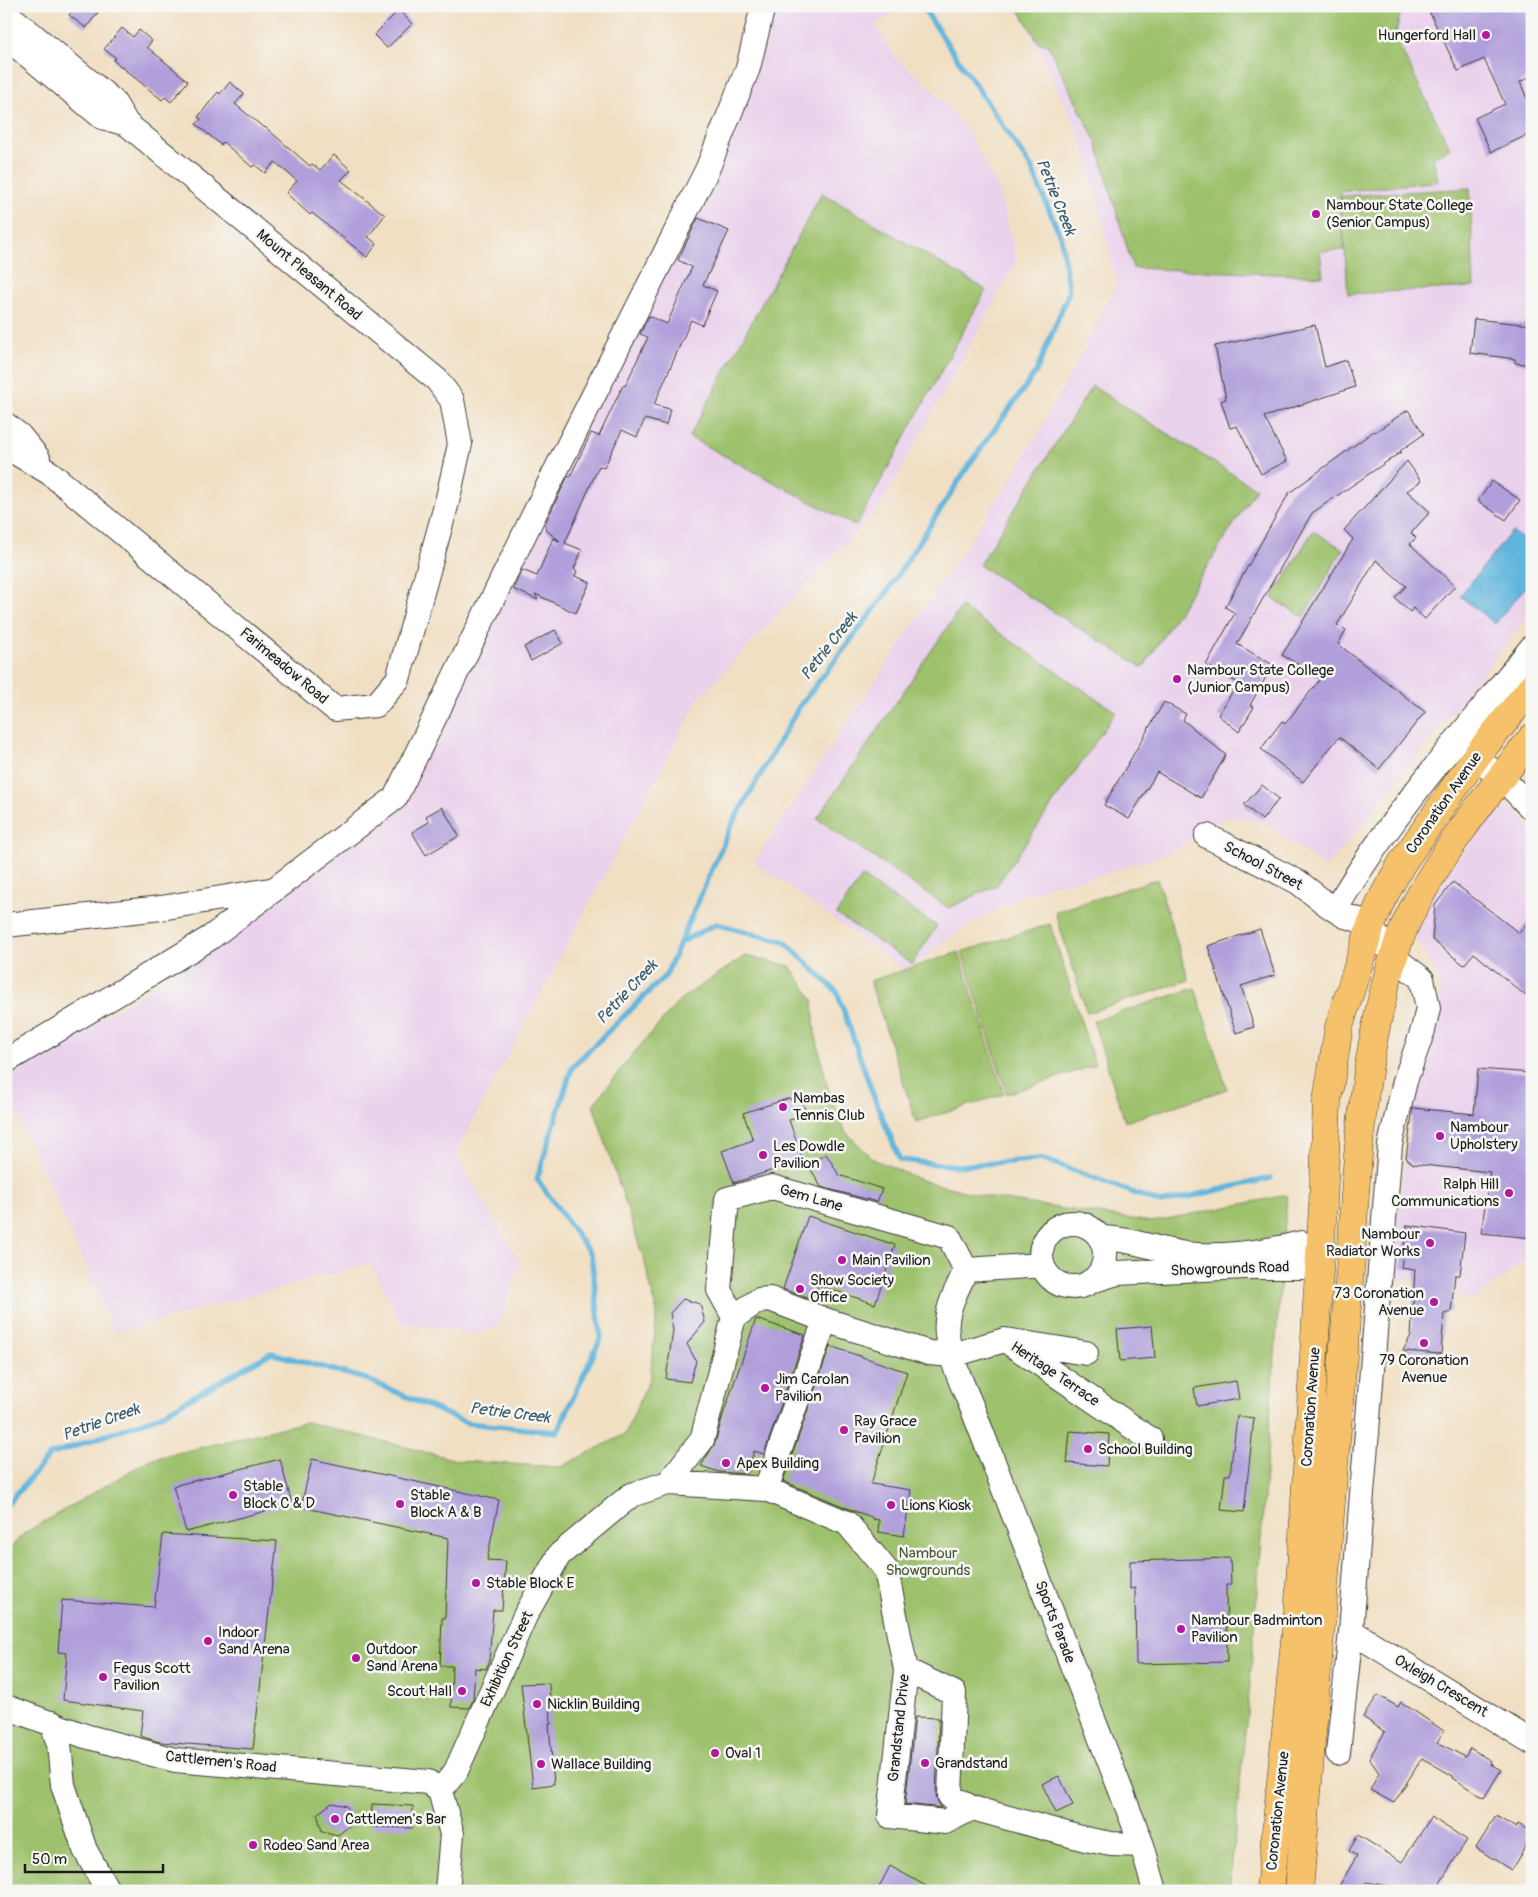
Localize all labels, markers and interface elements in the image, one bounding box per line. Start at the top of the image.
place label: Hungerford Hall [1378,26,1476,45]
marker: Hungerford Hall [1480,29,1492,41]
water label: Petrie Creek [1032,156,1081,239]
place label: Nambour State College (Senior Campus) [1326,196,1473,232]
marker: Nambour State College (Senior Campus) [1310,208,1322,220]
street label: Mount Pleasant Road [252,225,366,325]
water label: Petrie Creek [796,607,863,684]
street label: Farimeadow Road [236,623,332,709]
place label: Nambour State College (Junior Campus) [1187,661,1334,697]
marker: Nambour State College (Junior Campus) [1171,673,1183,685]
street label: Coronation Avenue [1402,748,1486,858]
street label: School Street [1220,837,1307,895]
water label: Petrie Creek [592,955,663,1028]
place label: Nambas Tennis Club [793,1089,865,1125]
marker: Nambas Tennis Club [777,1101,789,1113]
place label: Nambour Upholstery [1450,1118,1518,1154]
marker: Nambour Upholstery [1434,1130,1446,1142]
place label: Les Dowdle Pavilion [773,1137,845,1173]
marker: Les Dowdle Pavilion [757,1149,769,1161]
place label: Ralph Hill Communications [1391,1175,1499,1211]
street label: Gem Lane [777,1180,845,1216]
marker: Ralph Hill Communications [1503,1187,1515,1199]
place label: Nambour Radiator Works [1326,1225,1421,1261]
marker: Nambour Radiator Works [1424,1237,1436,1249]
place label: Main Pavilion [852,1251,931,1270]
marker: Main Pavilion [836,1254,848,1266]
street label: Showgrounds Road [1170,1257,1290,1281]
place label: Show Society Office [810,1271,895,1307]
marker: Show Society Office [794,1283,806,1295]
place label: 73 Coronation Avenue [1334,1284,1425,1320]
marker: 73 Coronation Avenue [1428,1296,1440,1308]
street label: Heritage Terrace [1007,1337,1104,1411]
marker: 79 Coronation Avenue [1418,1337,1430,1349]
street label: Coronation Avenue [1297,1346,1325,1467]
place label: 79 Coronation Avenue [1379,1351,1469,1387]
place label: Jim Carolan Pavilion [775,1370,849,1406]
marker: Jim Carolan Pavilion [759,1382,771,1394]
water label: Petrie Creek [60,1398,144,1445]
water label: Petrie Creek [469,1398,553,1428]
place label: Ray Grace Pavilion [854,1412,917,1448]
marker: Ray Grace Pavilion [838,1424,850,1436]
place label: School Building [1098,1440,1193,1459]
marker: School Building [1082,1443,1094,1455]
place label: Apex Building [736,1454,819,1473]
marker: Apex Building [720,1457,732,1469]
place label: Stable Block C & D [243,1477,315,1513]
place label: Stable Block A & B [410,1486,481,1522]
marker: Stable Block C & D [227,1489,239,1501]
place label: Lions Kiosk [901,1496,972,1515]
marker: Stable Block A & B [394,1498,406,1510]
marker: Lions Kiosk [885,1499,897,1511]
park label: Nambour Showgrounds [886,1544,971,1580]
place label: Stable Block E [486,1574,575,1593]
marker: Stable Block E [470,1577,482,1589]
street label: Sports Parade [1031,1578,1080,1667]
street label: Exhibition Street [477,1607,538,1710]
place label: Nambour Badminton Pavilion [1191,1611,1322,1647]
place label: Indoor Sand Arena [218,1623,290,1659]
marker: Nambour Badminton Pavilion [1175,1623,1187,1635]
marker: Indoor Sand Arena [202,1635,214,1647]
place label: Outdoor Sand Arena [366,1640,438,1676]
street label: Oxleigh Crescent [1391,1651,1492,1722]
marker: Outdoor Sand Arena [350,1652,362,1664]
place label: Fegus Scott Pavilion [113,1659,191,1695]
marker: Fegus Scott Pavilion [97,1671,109,1683]
street label: Grandstand Drive [884,1673,914,1783]
place label: Scout Hall [387,1682,452,1701]
marker: Scout Hall [456,1685,468,1697]
place label: Nicklin Building [547,1695,640,1714]
marker: Nicklin Building [531,1698,543,1710]
place label: Oval 1 [725,1744,761,1763]
street label: Cattlemen's Road [165,1747,277,1777]
marker: Oval 1 [709,1747,721,1759]
street label: Coronation Avenue [1262,1750,1294,1872]
place label: Grandstand [935,1754,1008,1773]
place label: Wallace Building [551,1755,651,1774]
marker: Grandstand [919,1757,931,1769]
marker: Wallace Building [535,1758,547,1770]
place label: Cattlemen's Bar [345,1810,447,1829]
marker: Cattlemen's Bar [329,1813,341,1825]
place label: Rodeo Sand Area [263,1836,370,1855]
marker: Rodeo Sand Area [247,1839,259,1851]
scale bar [25,1842,162,1874]
text: 50 m [32,1850,67,1869]

